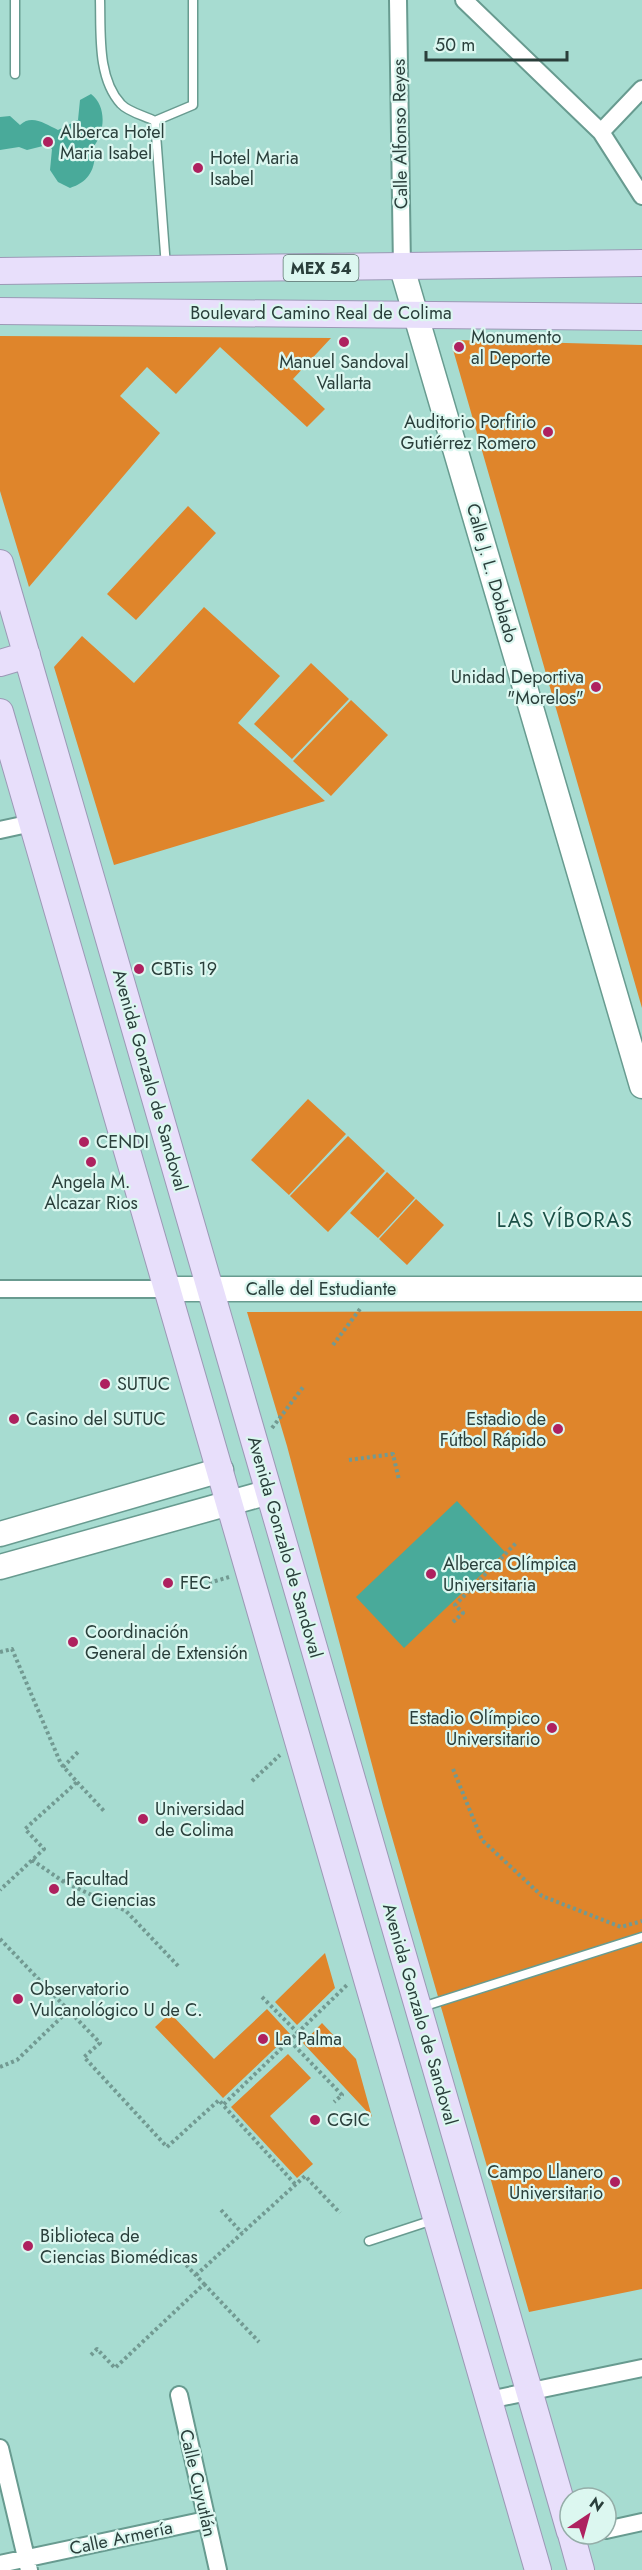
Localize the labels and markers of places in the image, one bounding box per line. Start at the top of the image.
place label: Alberca Hotel Maria Isabel [60,119,165,166]
marker: Alberca Hotel Maria Isabel [41,135,55,149]
place label: Hotel Maria Isabel [210,145,299,192]
marker: Hotel Maria Isabel [191,161,205,175]
place label: Monumento al Deporte [471,324,561,371]
marker: Manuel Sandoval Vallarta [337,335,351,349]
marker: Monumento al Deporte [452,340,466,354]
place label: Manuel Sandoval Vallarta [279,349,409,396]
place label: Auditorio Porfirio Gutiérrez Romero [401,409,536,456]
marker: Auditorio Porfirio Gutiérrez Romero [541,425,555,439]
place label: Unidad Deportiva "Morelos" [451,664,584,711]
marker: Unidad Deportiva "Morelos" [589,680,603,694]
place label: CBTis 19 [151,956,217,982]
marker: CBTis 19 [132,962,146,976]
place label: CENDI [96,1129,149,1155]
marker: CENDI [77,1135,91,1149]
marker: Angela M. Alcazar Rios [84,1155,98,1169]
place label: Angela M. Alcazar Rios [44,1169,138,1216]
place label: SUTUC [117,1371,170,1397]
marker: SUTUC [98,1377,112,1391]
place label: Casino del SUTUC [26,1406,166,1432]
place label: Estadio de Fútbol Rápido [440,1406,546,1453]
marker: Casino del SUTUC [7,1412,21,1426]
marker: Estadio de Fútbol Rápido [551,1422,565,1436]
place label: Alberca Olímpica Universitaria [443,1551,576,1598]
marker: Alberca Olímpica Universitaria [424,1567,438,1581]
place label: FEC [180,1570,211,1596]
marker: FEC [161,1576,175,1590]
place label: Coordinación General de Extensión [85,1619,248,1666]
marker: Coordinación General de Extensión [66,1635,80,1649]
place label: Estadio Olímpico Universitario [409,1705,540,1752]
marker: Estadio Olímpico Universitario [545,1721,559,1735]
place label: Universidad de Colima [155,1796,245,1843]
marker: Universidad de Colima [136,1812,150,1826]
place label: Facultad de Ciencias [66,1866,156,1913]
marker: Facultad de Ciencias [47,1882,61,1896]
place label: Observatorio Vulcanológico U de C. [30,1976,203,2023]
marker: Observatorio Vulcanológico U de C. [11,1992,25,2006]
place label: La Palma [275,2026,342,2052]
marker: La Palma [256,2032,270,2046]
place label: CGIC [327,2107,370,2133]
marker: CGIC [308,2113,322,2127]
place label: Campo Llanero Universitario [487,2159,603,2206]
marker: Campo Llanero Universitario [608,2175,622,2189]
place label: Biblioteca de Ciencias Biomédicas [40,2223,198,2270]
marker: Biblioteca de Ciencias Biomédicas [21,2239,35,2253]

